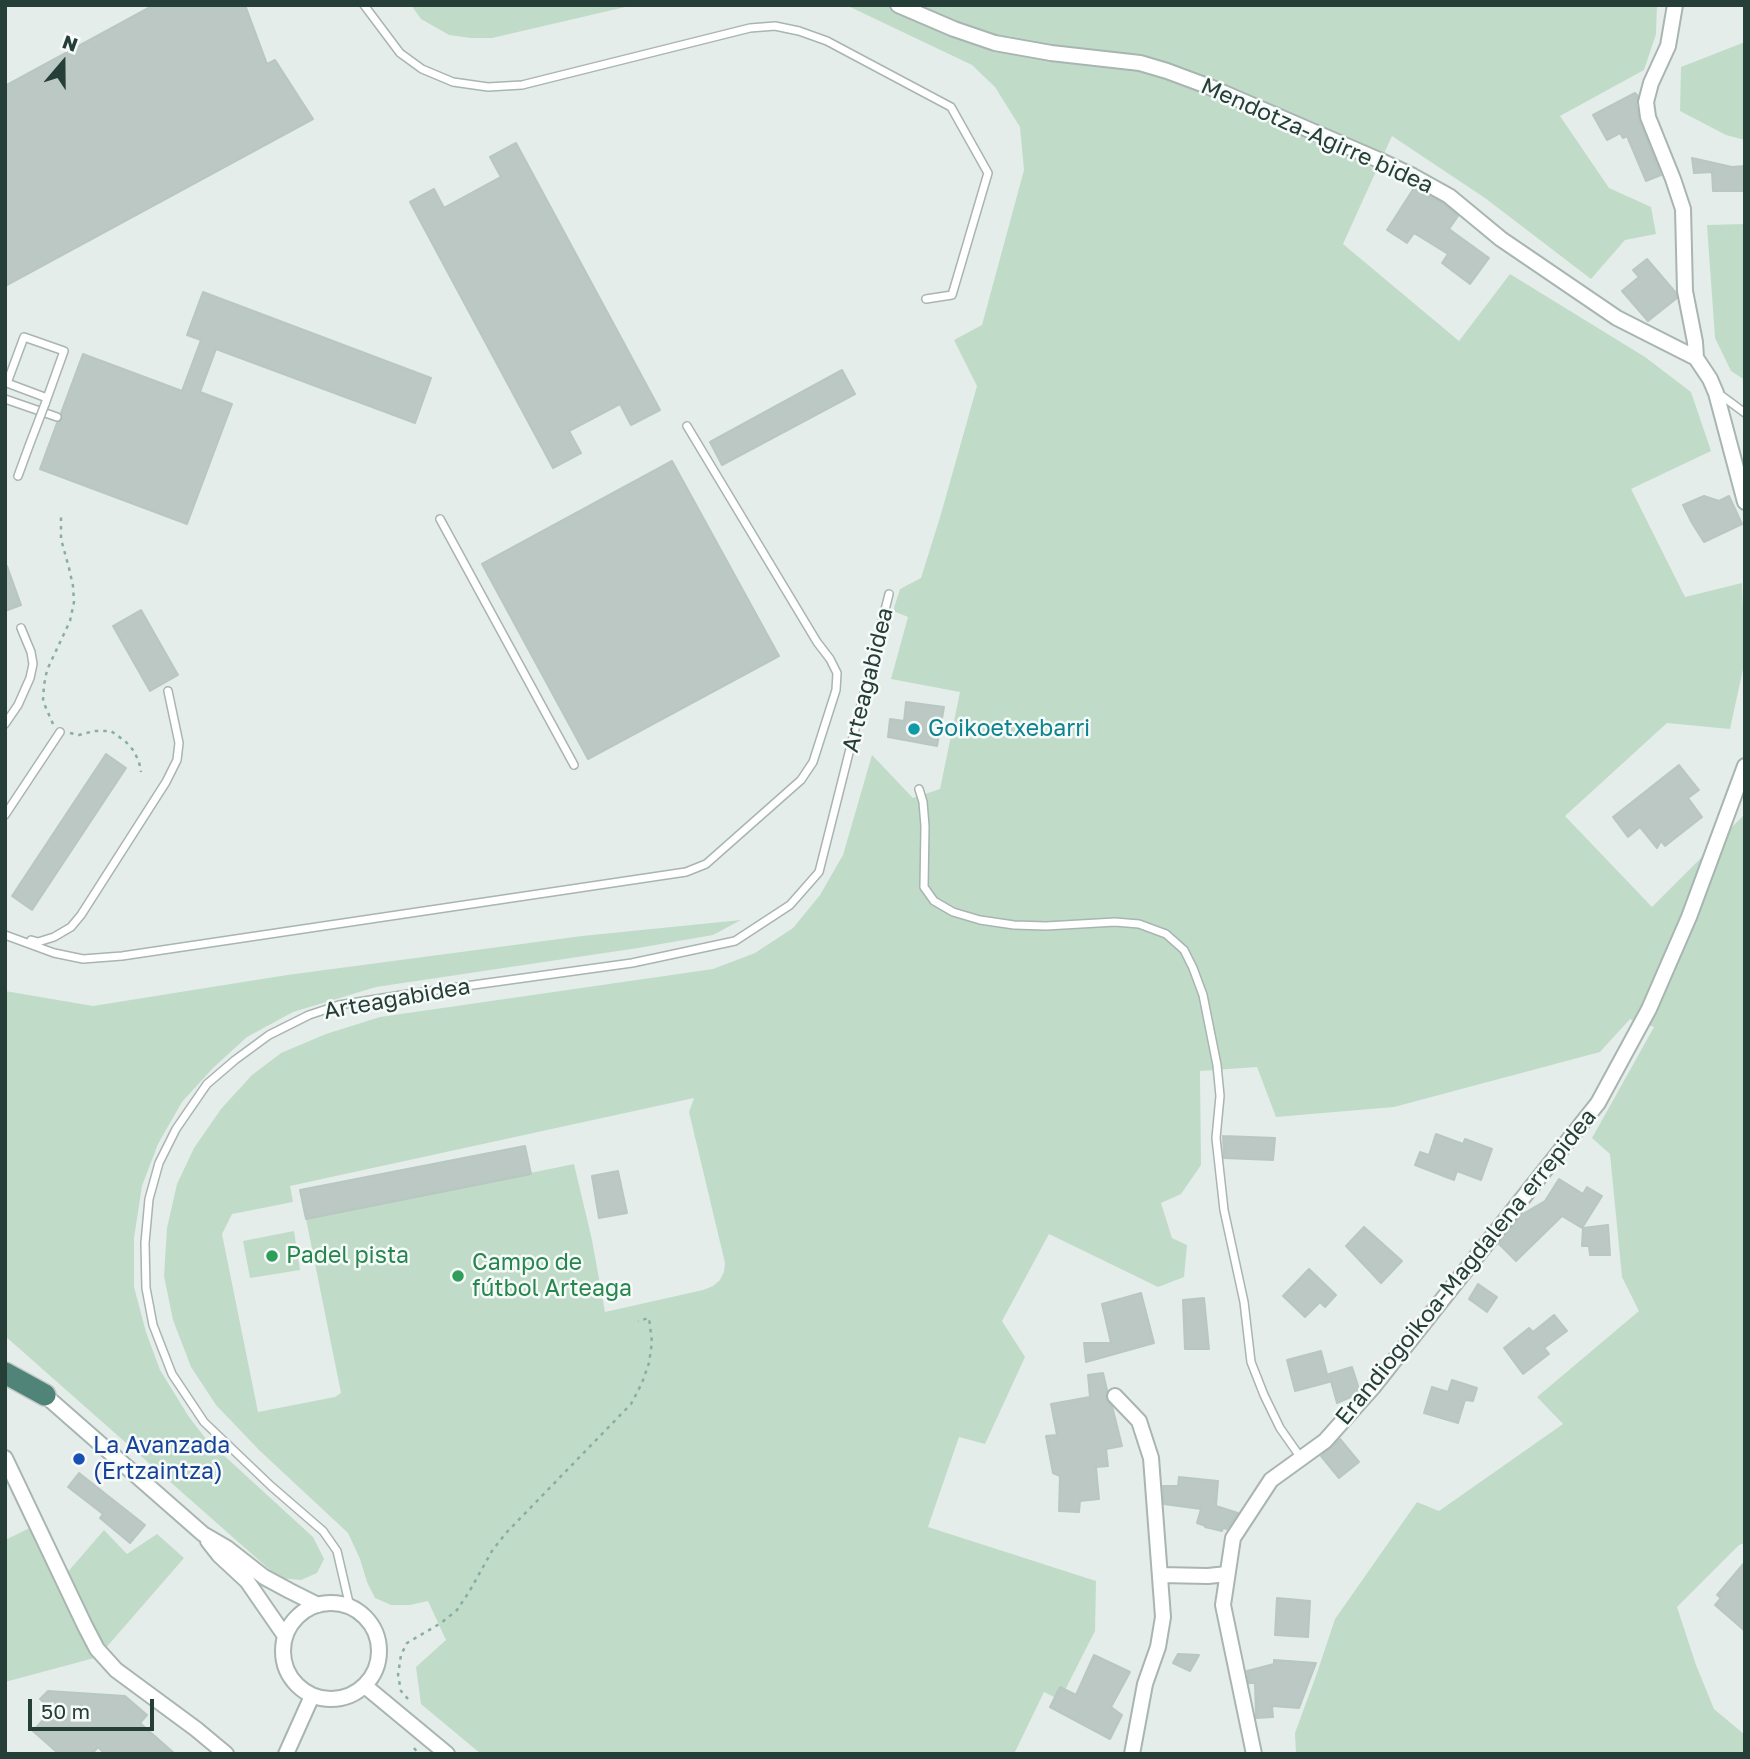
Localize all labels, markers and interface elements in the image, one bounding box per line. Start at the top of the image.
north arrow [28,28,98,98]
text: N [60,30,81,56]
street label: Mendotza-Agirre bidea [1197,72,1437,200]
street label: Arteagabidea [837,605,899,755]
place label: Goikoetxebarri [928,715,1090,743]
marker: Goikoetxebarri [906,721,922,737]
street label: Arteagabidea [322,973,472,1025]
street label: Erandiogoikoa-Magdalena errepidea [1330,1103,1602,1431]
place label: Padel pista [286,1242,409,1270]
marker: Padel pista [264,1248,280,1264]
place label: Campo de fútbol Arteaga [472,1249,632,1303]
marker: Campo de fútbol Arteaga [450,1268,466,1284]
place label: La Avanzada (Ertzaintza) [93,1432,230,1486]
marker: La Avanzada (Ertzaintza) [71,1451,87,1467]
scale bar [32,1686,158,1730]
text: 50 m [41,1698,90,1724]

